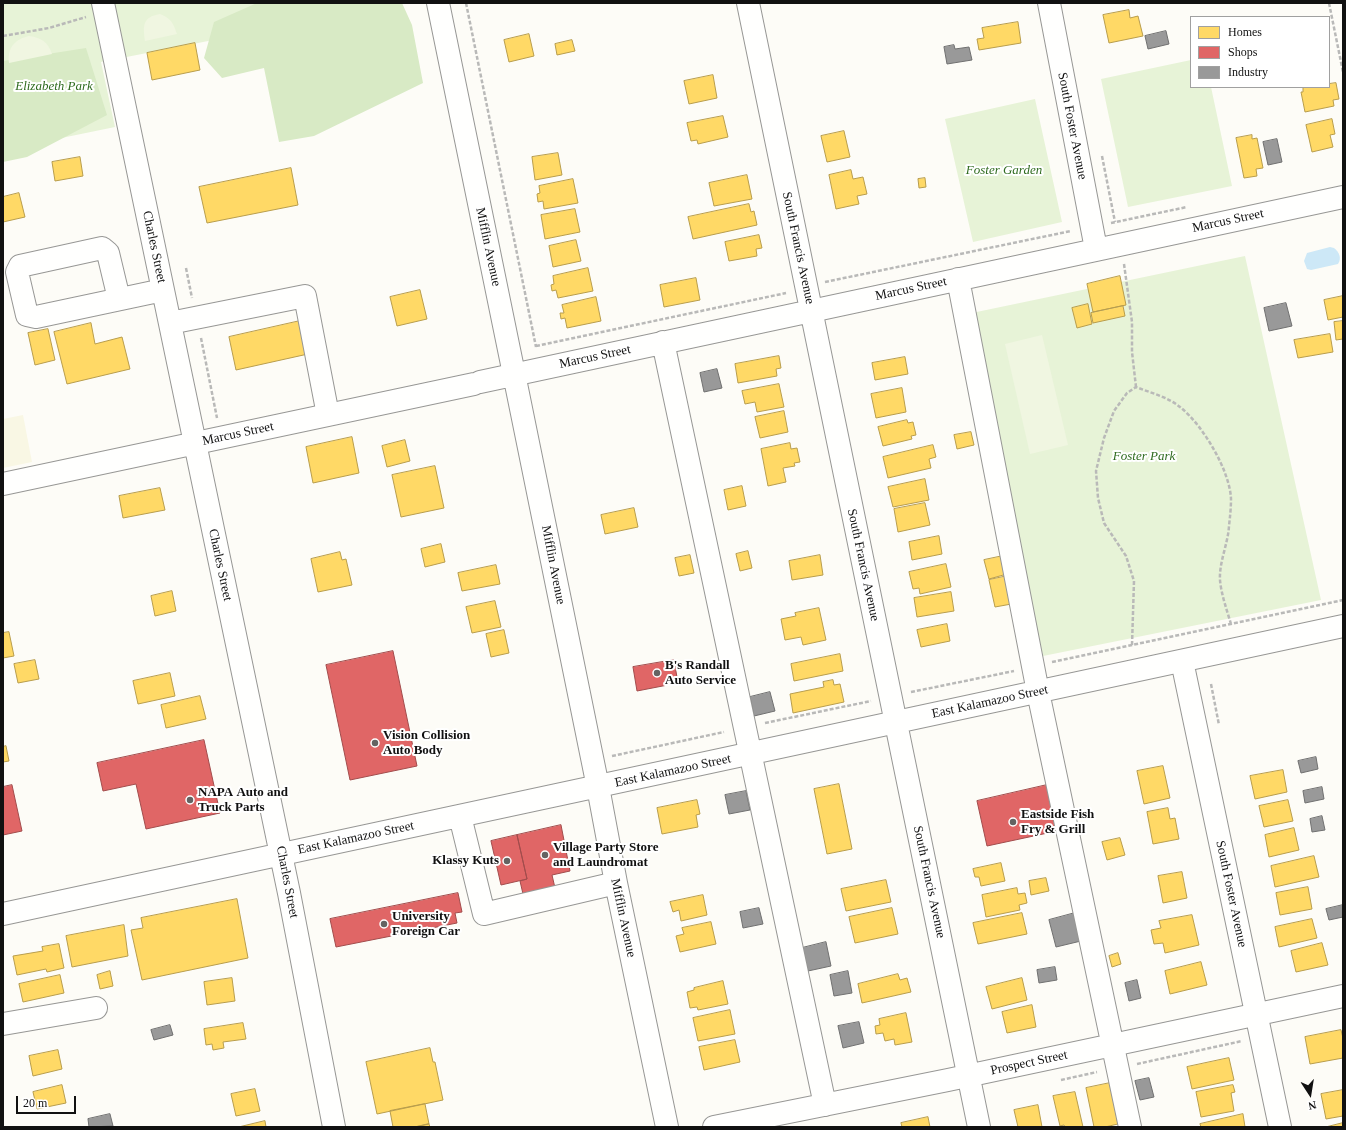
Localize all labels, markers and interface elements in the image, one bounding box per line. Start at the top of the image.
legend [1190,16,1330,88]
text: Homes [1228,25,1262,39]
text: Shops [1228,45,1257,59]
text: Industry [1228,65,1268,79]
street label: South Foster Avenue [1054,71,1090,181]
park label: Elizabeth Park [15,79,93,95]
park label: Foster Garden [966,163,1042,179]
street label: South Francis Avenue [778,190,818,306]
street label: Mifflin Avenue [472,206,504,288]
street label: Marcus Street [1191,206,1265,236]
street label: Charles Street [139,210,169,284]
street label: Marcus Street [874,274,948,304]
street label: Marcus Street [558,342,632,372]
street label: Marcus Street [201,419,275,449]
park label: Foster Park [1113,449,1175,465]
street label: South Francis Avenue [843,507,883,623]
street label: Mifflin Avenue [538,524,568,606]
street label: Charles Street [205,528,235,602]
place label: B's Randall Auto Service [665,658,736,689]
marker: B's Randall Auto Service [652,668,662,678]
street label: East Kalamazoo Street [930,682,1050,722]
place label: Vision Collision Auto Body [383,728,470,759]
marker: Vision Collision Auto Body [370,738,380,748]
street label: East Kalamazoo Street [613,751,733,791]
place label: NAPA Auto and Truck Parts [198,785,288,816]
marker: NAPA Auto and Truck Parts [185,795,195,805]
place label: Eastside Fish Fry & Grill [1021,807,1094,838]
marker: Eastside Fish Fry & Grill [1008,817,1018,827]
street label: East Kalamazoo Street [296,818,416,858]
street label: South Francis Avenue [909,824,949,940]
street label: South Foster Avenue [1212,839,1250,949]
place label: Village Party Store and Laundromat [553,840,658,871]
street label: Charles Street [272,845,302,919]
marker: Village Party Store and Laundromat [540,850,550,860]
place label: Klassy Kuts [432,853,499,869]
marker: Klassy Kuts [502,856,512,866]
street label: Mifflin Avenue [607,877,639,959]
place label: University Foreign Car [392,909,460,940]
marker: University Foreign Car [379,919,389,929]
street label: Prospect Street [989,1047,1069,1079]
north arrow [1290,1074,1330,1114]
scale bar [18,1088,78,1114]
text: 20 m [23,1096,47,1110]
text: N [1307,1099,1318,1112]

